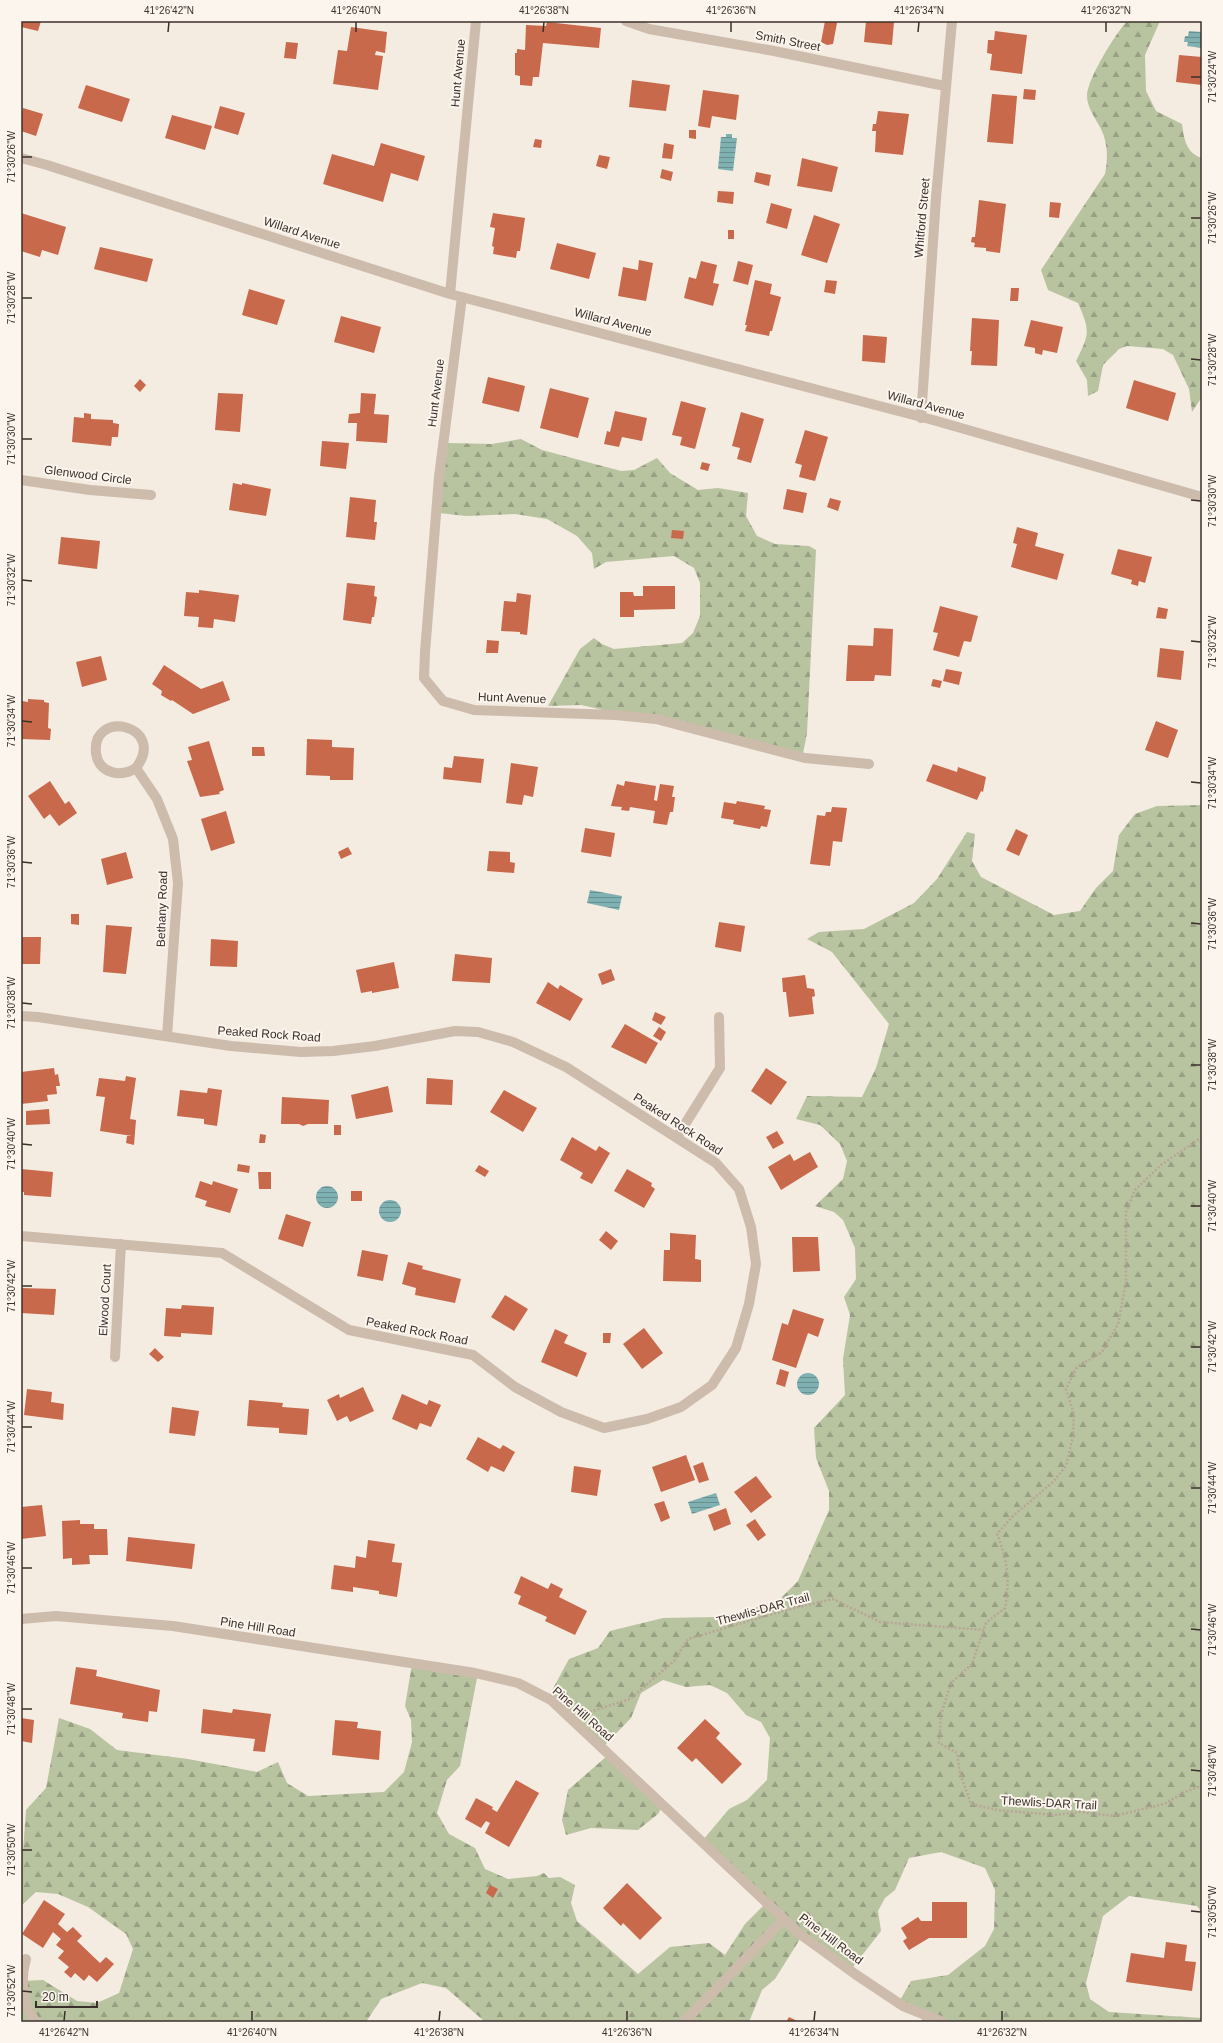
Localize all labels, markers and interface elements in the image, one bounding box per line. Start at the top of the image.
text: 41°26'42"N [144,5,194,16]
text: 41°26'40"N [331,5,381,16]
text: 41°26'38"N [519,5,569,16]
text: 41°26'36"N [706,5,756,16]
text: 41°26'34"N [894,5,944,16]
text: 41°26'32"N [1081,5,1131,16]
street label: Smith Street [754,28,822,54]
street label: Hunt Avenue [448,38,468,108]
text: 71°30'24"W [1207,50,1218,103]
text: 71°30'26"W [6,130,17,183]
street label: Whitford Street [912,177,933,258]
text: 71°30'26"W [1207,191,1218,244]
street label: Willard Avenue [262,214,342,252]
text: 71°30'28"W [6,271,17,324]
street label: Willard Avenue [573,305,654,339]
text: 71°30'28"W [1207,333,1218,386]
street label: Hunt Avenue [425,358,447,428]
street label: Willard Avenue [886,388,967,422]
text: 71°30'30"W [6,412,17,465]
street label: Glenwood Circle [43,463,133,487]
text: 71°30'30"W [1207,474,1218,527]
text: 71°30'32"W [6,553,17,606]
text: 71°30'32"W [1207,615,1218,668]
street label: Hunt Avenue [478,690,547,706]
text: 71°30'34"W [6,694,17,747]
text: 71°30'34"W [1207,756,1218,809]
text: 71°30'36"W [6,835,17,888]
street label: Bethany Road [154,871,170,947]
text: 71°30'36"W [1207,897,1218,950]
text: 71°30'38"W [6,976,17,1029]
street label: Peaked Rock Road [217,1023,321,1045]
text: 71°30'38"W [1207,1038,1218,1091]
street label: Peaked Rock Road [631,1090,725,1158]
text: 71°30'40"W [6,1117,17,1170]
text: 71°30'40"W [1207,1179,1218,1232]
text: 71°30'42"W [6,1259,17,1312]
street label: Elwood Court [96,1263,114,1336]
street label: Peaked Rock Road [365,1314,469,1348]
text: 71°30'42"W [1207,1320,1218,1373]
text: 71°30'44"W [6,1400,17,1453]
text: 71°30'44"W [1207,1461,1218,1514]
text: 71°30'46"W [6,1541,17,1594]
street label: Thewlis-DAR Trail [715,1590,811,1628]
text: 71°30'46"W [1207,1603,1218,1656]
street label: Pine Hill Road [219,1614,297,1640]
text: 71°30'48"W [6,1682,17,1735]
street label: Pine Hill Road [550,1684,616,1744]
text: 71°30'48"W [1207,1744,1218,1797]
street label: Thewlis-DAR Trail [1001,1793,1097,1813]
text: 71°30'50"W [6,1823,17,1876]
text: 71°30'50"W [1207,1885,1218,1938]
street label: Pine Hill Road [796,1911,866,1967]
text: 71°30'52"W [6,1964,17,2017]
scale bar [36,1983,97,2009]
text: 20 m [42,1990,69,2004]
text: 41°26'42"N [39,2027,89,2038]
text: 41°26'40"N [227,2027,277,2038]
text: 41°26'38"N [414,2027,464,2038]
text: 41°26'36"N [602,2027,652,2038]
text: 41°26'34"N [789,2027,839,2038]
text: 41°26'32"N [977,2027,1027,2038]

